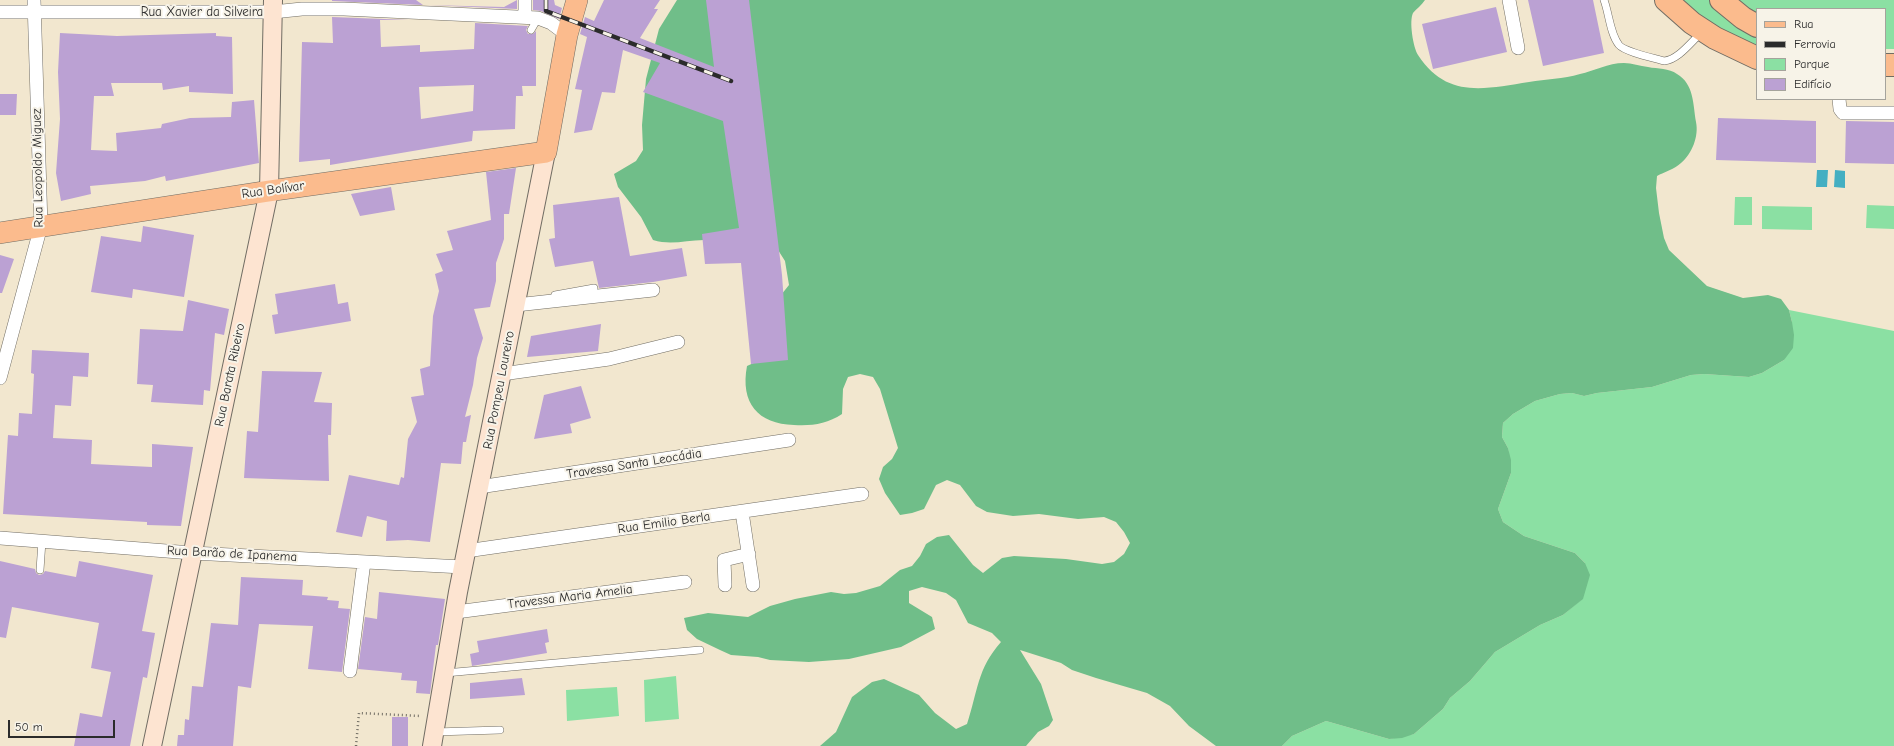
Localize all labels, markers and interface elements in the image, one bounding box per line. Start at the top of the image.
street label: Rua Xavier da Silveira [141,4,263,20]
legend [1756,8,1886,100]
text: Rua [1794,17,1813,31]
text: Ferrovia [1794,37,1836,51]
text: Parque [1794,57,1829,71]
text: Edifício [1794,77,1831,91]
street label: Rua Leopoldo Miguez [29,108,47,228]
street label: Rua Bolívar [241,178,305,202]
street label: Rua Barata Ribeiro [211,322,249,428]
street label: Rua Pompeu Loureiro [480,330,518,450]
street label: Travessa Santa Leocádia [565,446,703,482]
street label: Rua Emilio Berla [617,509,711,537]
street label: Rua Barão de Ipanema [166,543,298,565]
street label: Travessa Maria Amelia [507,582,633,612]
scale bar [10,712,117,738]
text: 50 m [15,720,43,734]

